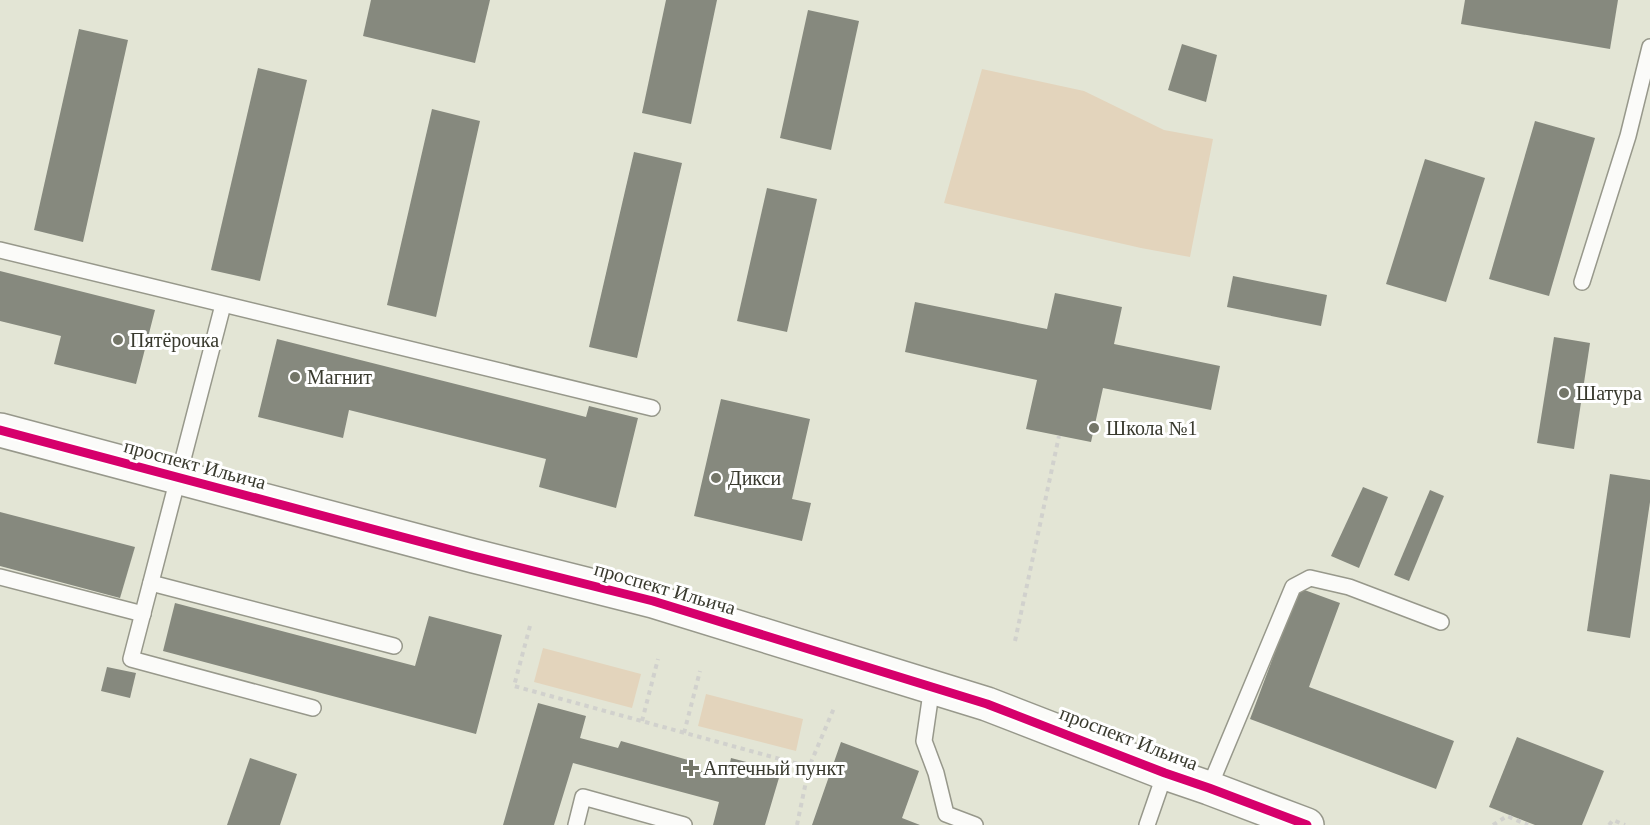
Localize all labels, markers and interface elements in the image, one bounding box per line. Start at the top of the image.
place label: Пятёрочка [130,329,219,352]
marker: Пятёрочка [111,333,125,347]
place label: Магнит [307,366,372,388]
marker: Магнит [288,370,302,384]
place label: Шатура [1576,382,1642,405]
marker: Шатура [1557,386,1571,400]
place label: Школа №1 [1106,417,1198,439]
marker: Школа №1 [1087,421,1101,435]
street label: проспект Ильича [121,434,268,495]
place label: Дикси [728,467,781,490]
marker: Дикси [709,471,723,485]
street label: проспект Ильича [591,557,738,620]
street label: проспект Ильича [1057,702,1201,775]
place label: Аптечный пункт [703,757,845,780]
marker: Аптечный пункт [684,761,698,775]

